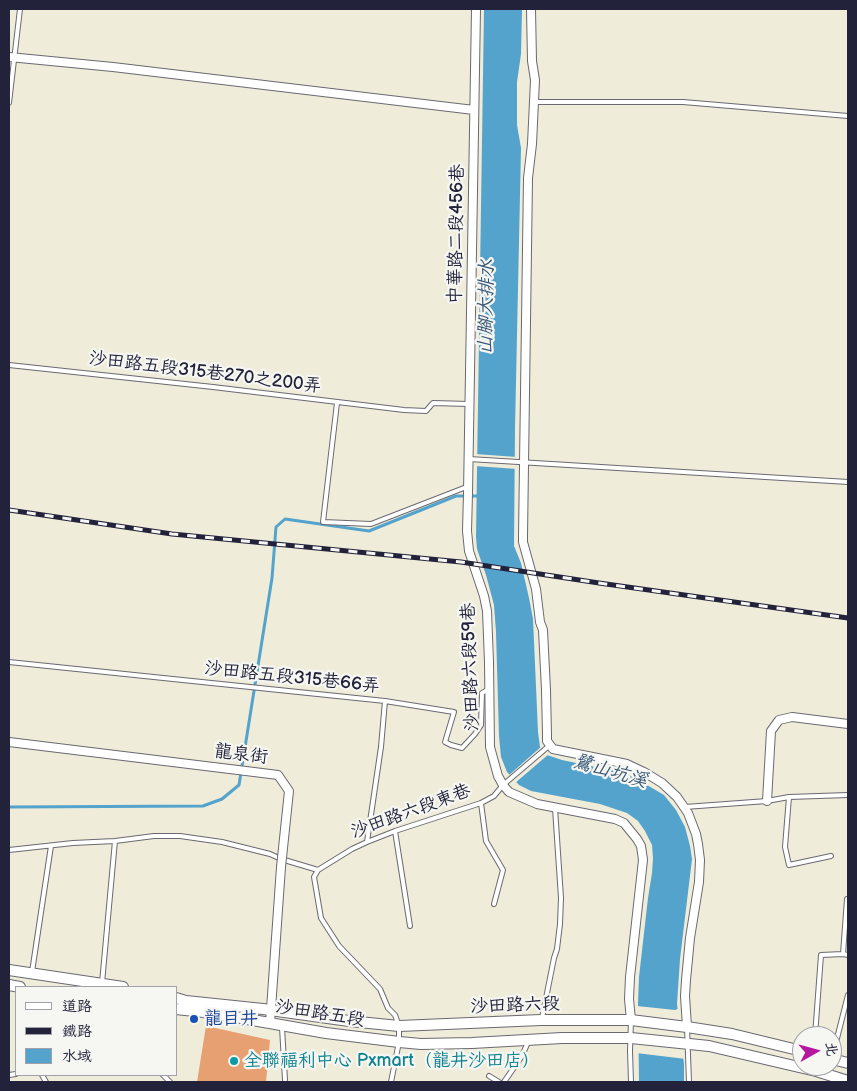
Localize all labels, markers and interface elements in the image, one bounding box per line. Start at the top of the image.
street label: 中華路二段456巷 [445,164,469,304]
water label: 山腳大排水 [475,259,499,355]
street label: 沙田路五段315巷270之200弄 [87,348,323,398]
street label: 沙田路六段59巷 [458,602,484,732]
street label: 沙田路五段315巷66弄 [203,658,381,698]
street label: 龍泉街 [213,741,269,769]
water label: 鷺山坑溪 [570,751,650,793]
street label: 沙田路六段東巷 [348,780,474,844]
legend [15,986,178,1076]
street label: 沙田路六段 [470,994,560,1018]
street label: 沙田路五段 [274,996,366,1032]
text: 道路 [62,997,92,1016]
place label: 龍目井 [204,1008,258,1030]
marker: 龍目井 [188,1013,200,1025]
text: 鐵路 [62,1022,92,1041]
north arrow [792,1026,842,1076]
text: 北 [822,1041,841,1057]
text: 水域 [62,1047,92,1066]
place label: 全聯福利中心 Pxmart（龍井沙田店） [244,1050,540,1072]
marker: 全聯福利中心 Pxmart（龍井沙田店） [228,1055,240,1067]

